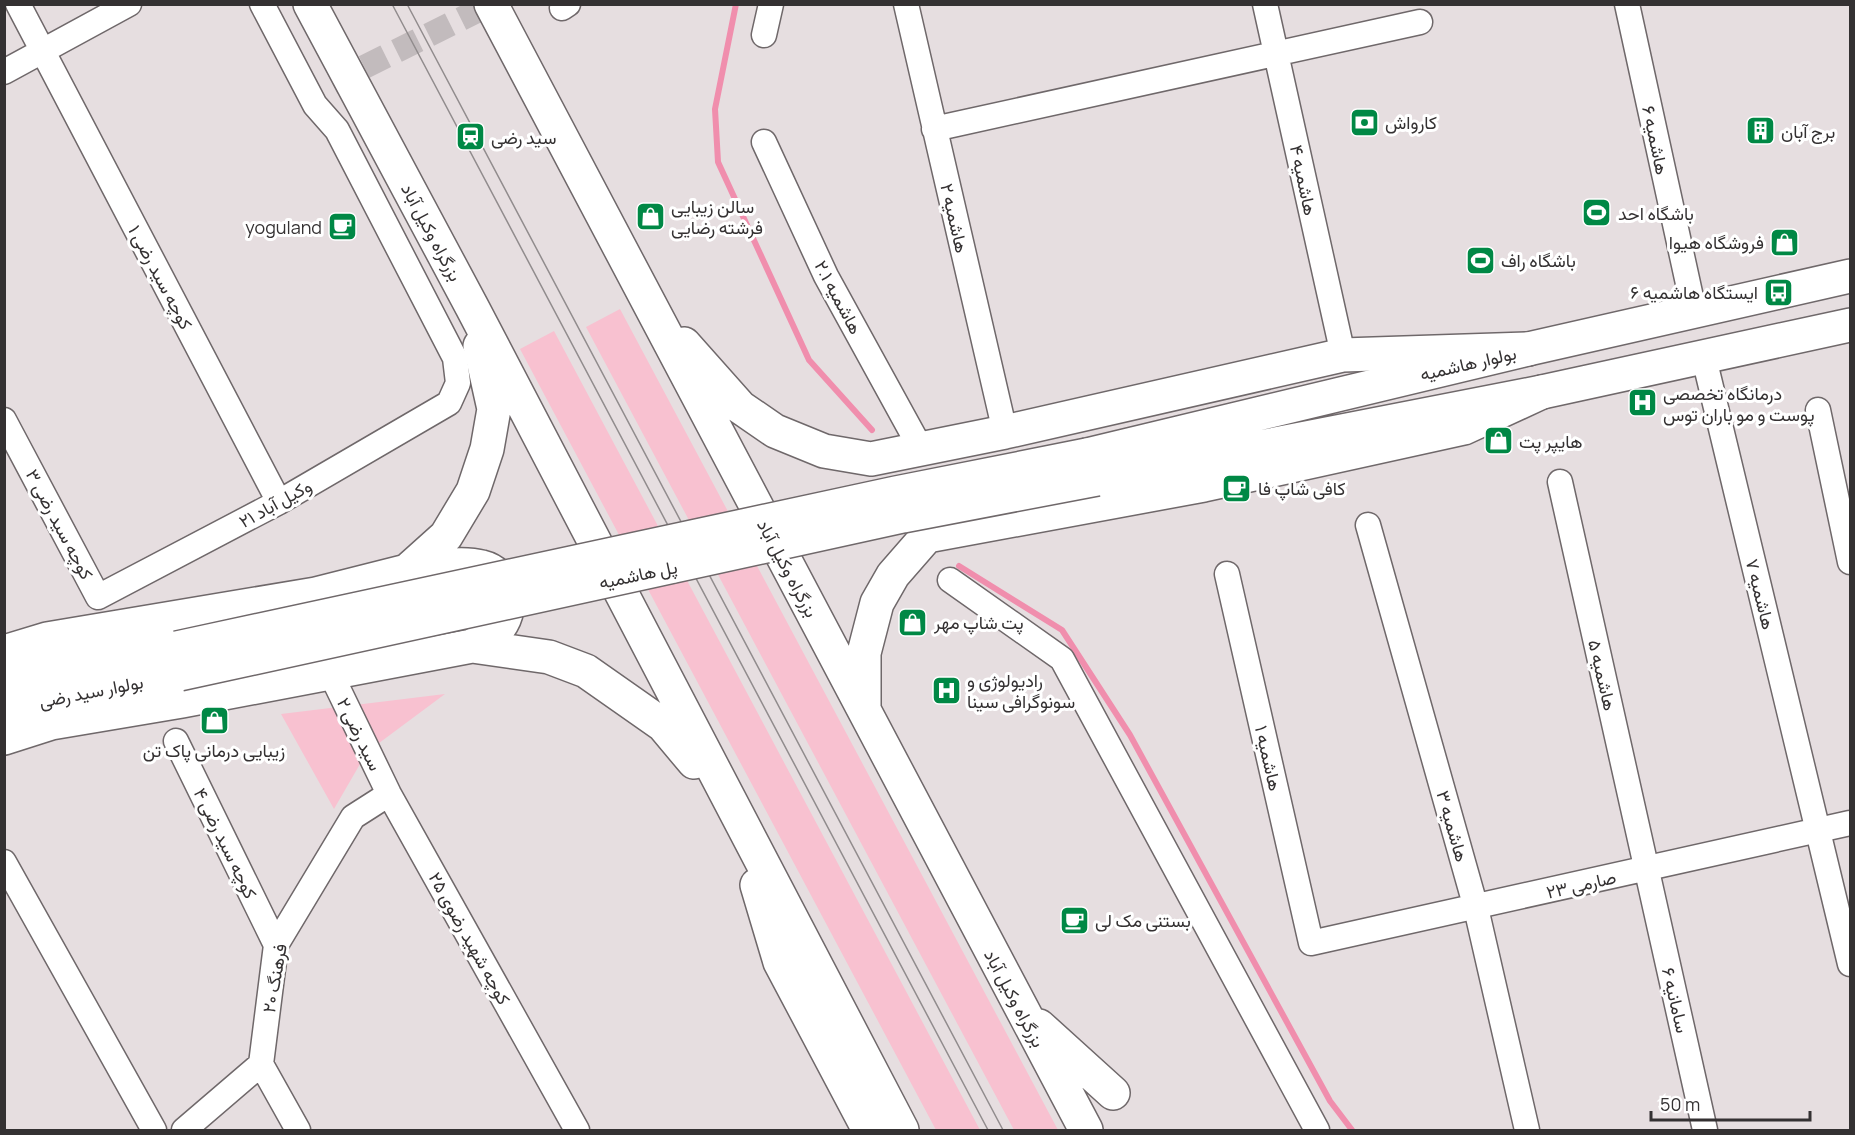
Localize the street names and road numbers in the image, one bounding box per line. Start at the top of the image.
street label: هاشمیه ۶ [1637,103,1675,177]
street label: هاشمیه ۴ [1285,143,1323,217]
street label: بزرگراه وکیل آباد [396,179,468,285]
street label: هاشمیه ۲ [935,181,975,255]
street label: کوچه سید رضی ۱ [122,221,199,334]
street label: هاشمیه ۲.۱ [810,256,868,338]
street label: بولوار هاشمیه [1418,340,1518,386]
street label: کوچه سید رضی ۳ [20,465,99,584]
street label: ۲۱ وکیل آباد [234,473,316,533]
street label: بزرگراه وکیل آباد [752,515,824,621]
street label: پل هاشمیه [597,554,680,595]
street label: هاشمیه ۷ [1741,556,1781,632]
street label: هاشمیه ۵ [1583,637,1623,713]
street label: بولوار سید رضی [37,669,145,713]
street label: سید رضی ۲ [332,693,388,775]
street label: هاشمیه ۱ [1250,723,1288,793]
street label: کوچه سید رضی ۴ [188,784,263,903]
street label: هاشمیه ۳ [1431,788,1475,864]
street label: صارمی ۲۳ [1544,864,1618,904]
street label: کوچه شهید رضوی ۲۵ [423,867,516,1009]
street label: فرهنگ ۲۰ [256,941,292,1015]
street label: بزرگراه وکیل آباد [979,945,1051,1051]
street label: سامانیه ۶ [1657,965,1695,1035]

